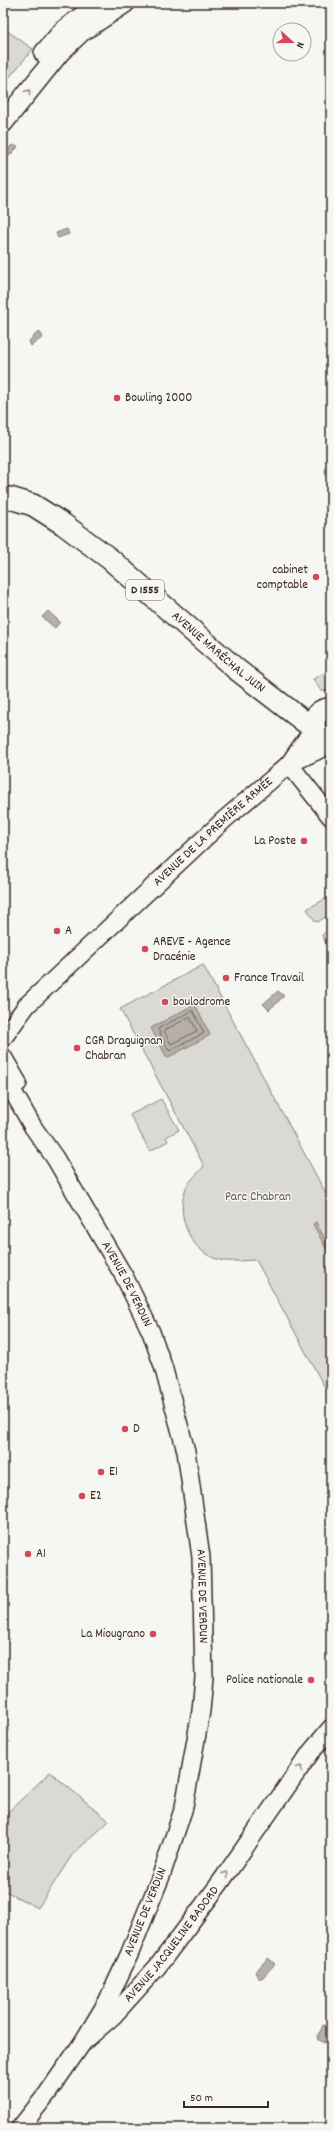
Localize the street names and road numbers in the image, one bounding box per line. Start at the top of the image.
road number: D 1555 [126,580,164,600]
street label: AVENUE MARÉCHAL JUIN [167,607,269,698]
street label: AVENUE DE LA PREMIÈRE ARMÉE [149,773,277,891]
street label: AVENUE DE VERDUN [96,1238,157,1330]
street label: AVENUE DE VERDUN [190,1548,213,1643]
street label: AVENUE DE VERDUN [120,1865,172,1959]
street label: AVENUE JACQUELINE BADORD [120,1882,224,2007]

